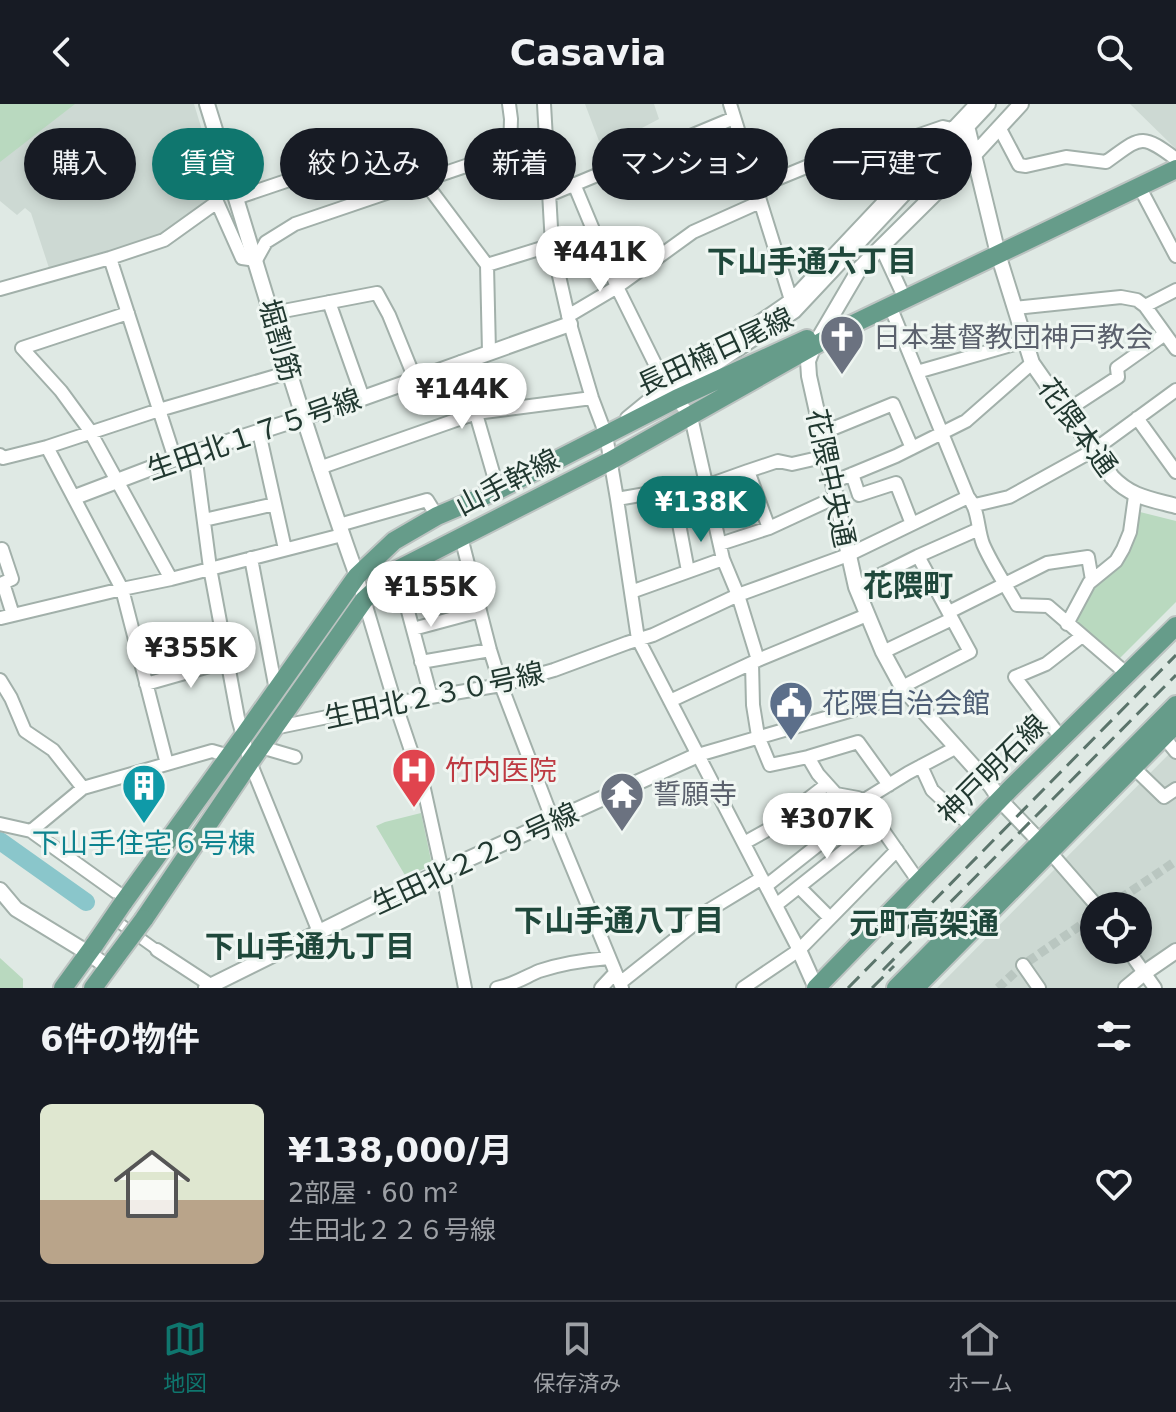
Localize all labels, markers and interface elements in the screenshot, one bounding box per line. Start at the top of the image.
icon: back [40,30,84,74]
icon: search [1092,30,1136,74]
text: Casavia [510,32,666,73]
chip: 購入 [24,128,136,200]
chip: 賃貸 [152,128,264,200]
chip: 絞り込み [280,128,448,200]
chip: 新着 [464,128,576,200]
chip: マンション [592,128,788,200]
chip: 一戸建て [804,128,972,200]
pin: ¥441K [544,226,656,294]
text: ¥441K [554,237,646,267]
district label: 下山手通六丁目 [707,244,917,279]
street label: 堀割筋 [252,295,307,385]
street label: 長田楠日尾線 [632,301,798,402]
church icon: 日本基督教団神戸教会 [818,313,866,376]
place label: 日本基督教団神戸教会 [873,321,1153,354]
pin: ¥144K [406,363,518,431]
street label: 花隈本通 [1031,372,1124,482]
text: ¥144K [416,374,508,404]
street label: 生田北１７５号線 [143,382,365,487]
street label: 花隈中央通 [800,406,861,550]
street label: 山手幹線 [450,442,565,523]
pin: ¥138K [645,476,757,544]
text: ¥138K [655,487,747,517]
pin: ¥155K [375,561,487,629]
district label: 花隈町 [863,568,953,603]
text: ¥155K [385,572,477,602]
pin: ¥355K [135,622,247,690]
text: ¥355K [145,633,237,663]
street label: 生田北２３０号線 [321,656,547,735]
public building icon: 花隈自治会館 [767,679,815,742]
place label: 花隈自治会館 [822,687,990,720]
street label: 神戸明石線 [931,708,1054,831]
hospital icon: 竹内医院 [390,746,438,809]
place label: 竹内医院 [445,754,557,787]
building icon: 下山手住宅６号棟 [120,762,168,825]
temple icon: 誓願寺 [598,770,646,833]
place label: 誓願寺 [653,778,737,811]
pin: ¥307K [771,793,883,861]
street label: 生田北２２９号線 [367,796,584,921]
text: ¥307K [781,804,873,834]
place label: 下山手住宅６号棟 [32,827,256,860]
map controls [1080,892,1152,964]
button: locate [1080,892,1152,964]
district label: 下山手通八丁目 [514,903,724,938]
district label: 元町高架通 [849,906,999,941]
district label: 下山手通九丁目 [205,929,415,964]
icon: filters [1092,1014,1136,1058]
text: 6件の物件 [40,1019,200,1059]
text: ¥138,000/月 [288,1130,513,1170]
icon: home [104,1136,200,1232]
icon: heart [1092,1162,1136,1206]
text: 2部屋 · 60 m² [288,1178,458,1208]
text: 生田北２２６号線 [288,1215,496,1245]
tab: 地図 [163,1317,207,1397]
tab: 保存済み [533,1317,621,1397]
tab: ホーム [948,1317,1013,1397]

